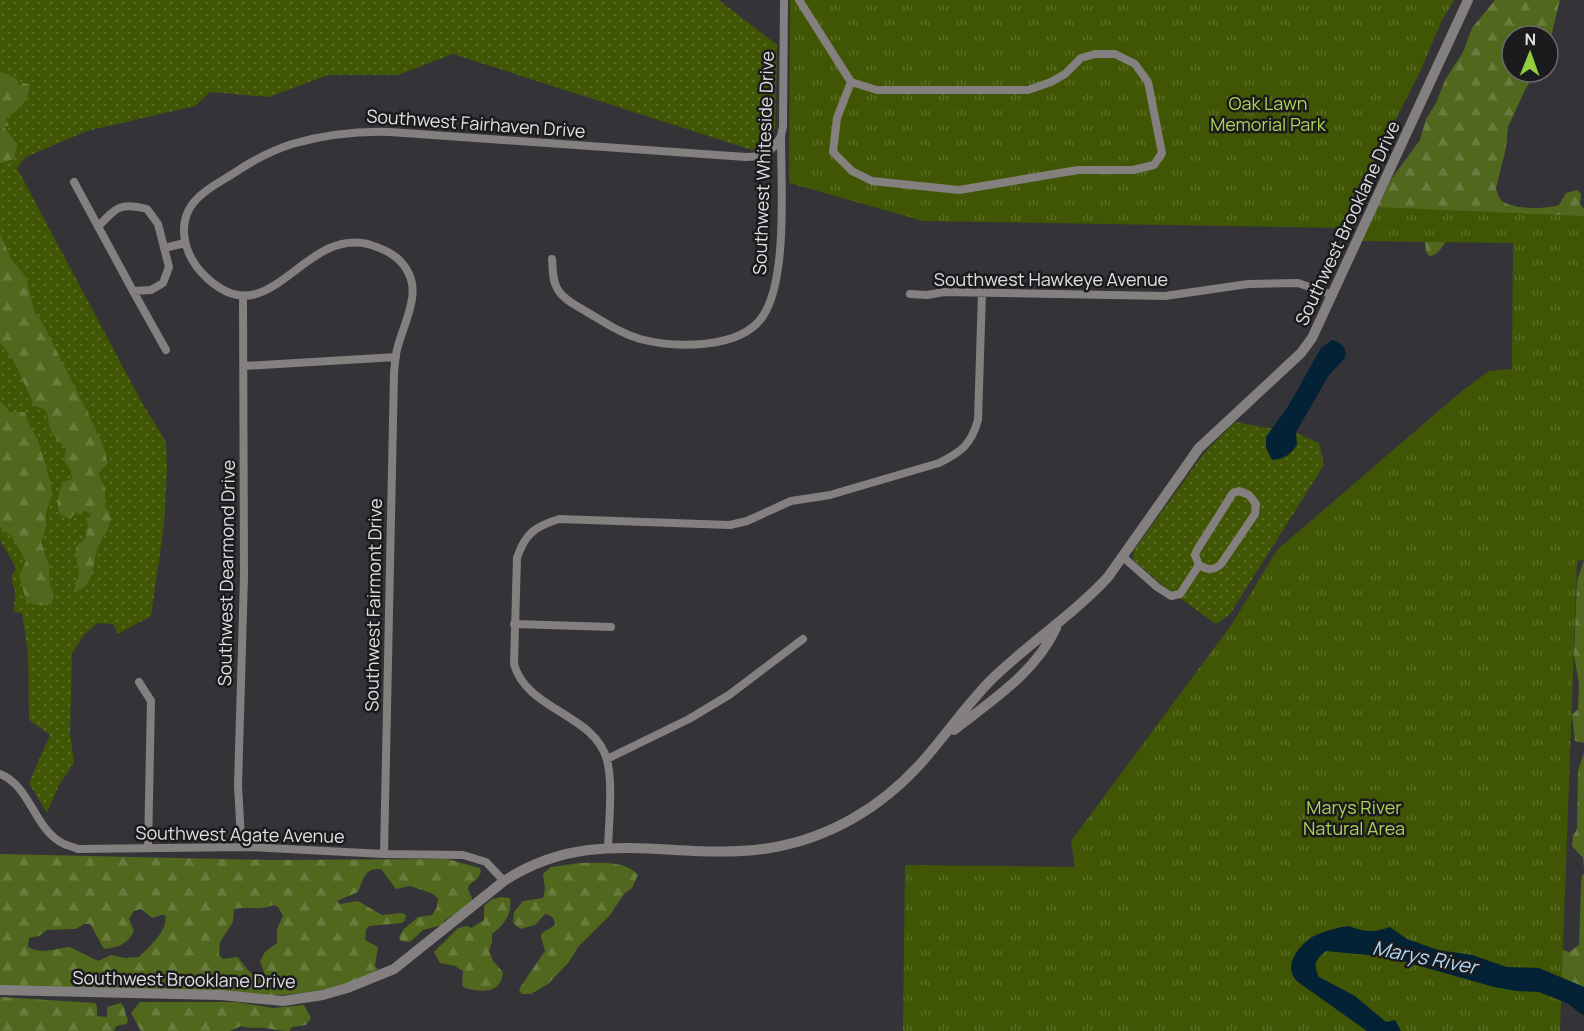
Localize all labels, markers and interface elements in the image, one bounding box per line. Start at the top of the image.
north arrow [1500,24,1560,84]
text: N [1524,28,1536,50]
street label: Southwest Whiteside Drive [747,51,779,275]
park label: Oak Lawn Memorial Park [1210,91,1327,136]
street label: Southwest Fairhaven Drive [366,103,586,143]
street label: Southwest Brooklane Drive [1289,117,1405,329]
street label: Southwest Hawkeye Avenue [934,267,1168,291]
street label: Southwest Dearmond Drive [212,460,240,686]
street label: Southwest Fairmont Drive [359,498,387,712]
park label: Marys River Natural Area [1303,795,1405,840]
street label: Southwest Agate Avenue [135,820,345,848]
water label: Marys River [1370,934,1482,981]
street label: Southwest Brooklane Drive [72,965,296,993]

